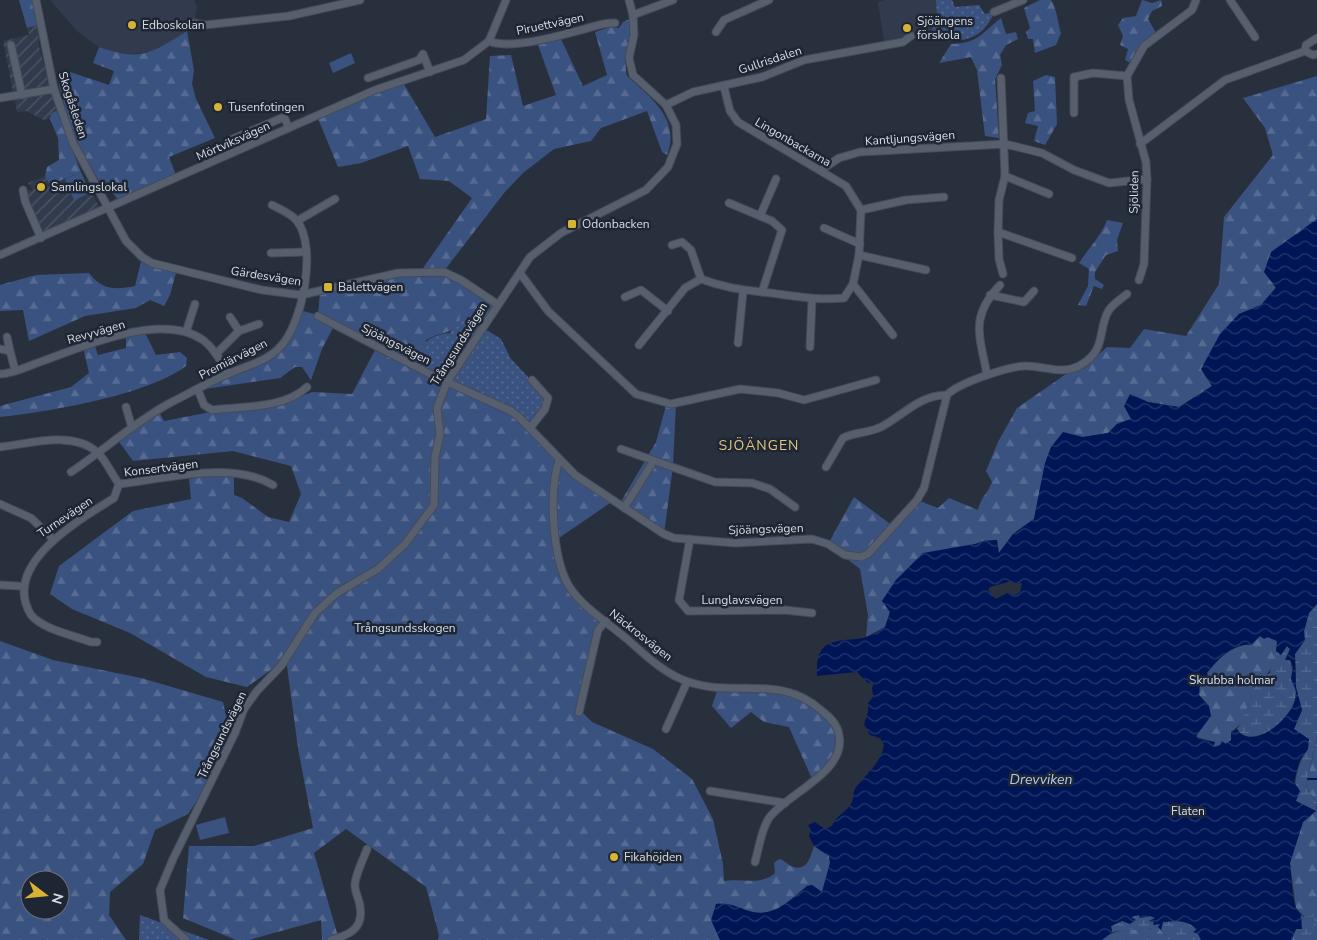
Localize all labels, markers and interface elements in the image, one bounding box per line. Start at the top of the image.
street label: Piruettvägen [515,9,585,39]
place label: Sjöängens förskola [917,13,973,43]
place label: Edboskolan [142,17,205,33]
marker: Edboskolan [126,19,138,31]
marker: Sjöängens förskola [901,22,913,34]
street label: Gullrisdalen [736,42,804,78]
street label: Skogåsleden [55,70,91,140]
place label: Tusenfotingen [228,99,305,115]
marker: Tusenfotingen [212,101,224,113]
street label: Lingonbackarna [752,114,834,170]
street label: Mörtviksvägen [194,118,272,164]
street label: Kantljungsvägen [864,127,956,149]
street label: Sjöliden [1126,170,1142,214]
place label: Samlingslokal [51,179,127,195]
marker: Samlingslokal [35,181,47,193]
place label: Odonbacken [582,216,650,232]
marker: Odonbacken [566,218,578,230]
street label: Gärdesvägen [230,263,302,289]
place label: Balettvägen [338,279,403,295]
marker: Balettvägen [322,281,334,293]
street label: Trångsundsvägen [427,299,491,389]
street label: Revyvägen [65,316,127,348]
street label: Sjöängsvägen [359,320,433,368]
street label: Premiärvägen [196,335,270,383]
district label: SJÖÄNGEN [719,436,799,455]
street label: Konsertvägen [123,456,199,480]
street label: Turnevägen [34,493,96,541]
street label: Sjöängsvägen [728,520,804,538]
street label: Lunglavsvägen [701,592,783,608]
street label: Näckrosvägen [606,605,676,665]
park label: Trångsundsskogen [354,620,456,636]
park label: Skrubba holmar [1189,672,1276,688]
street label: Trångsundsvägen [194,689,250,781]
water label: Drevviken [1010,770,1072,789]
park label: Flaten [1171,803,1205,819]
place label: Fikahöjden [624,849,682,865]
marker: Fikahöjden [608,851,620,863]
north arrow [20,870,70,920]
text: N [46,891,68,906]

